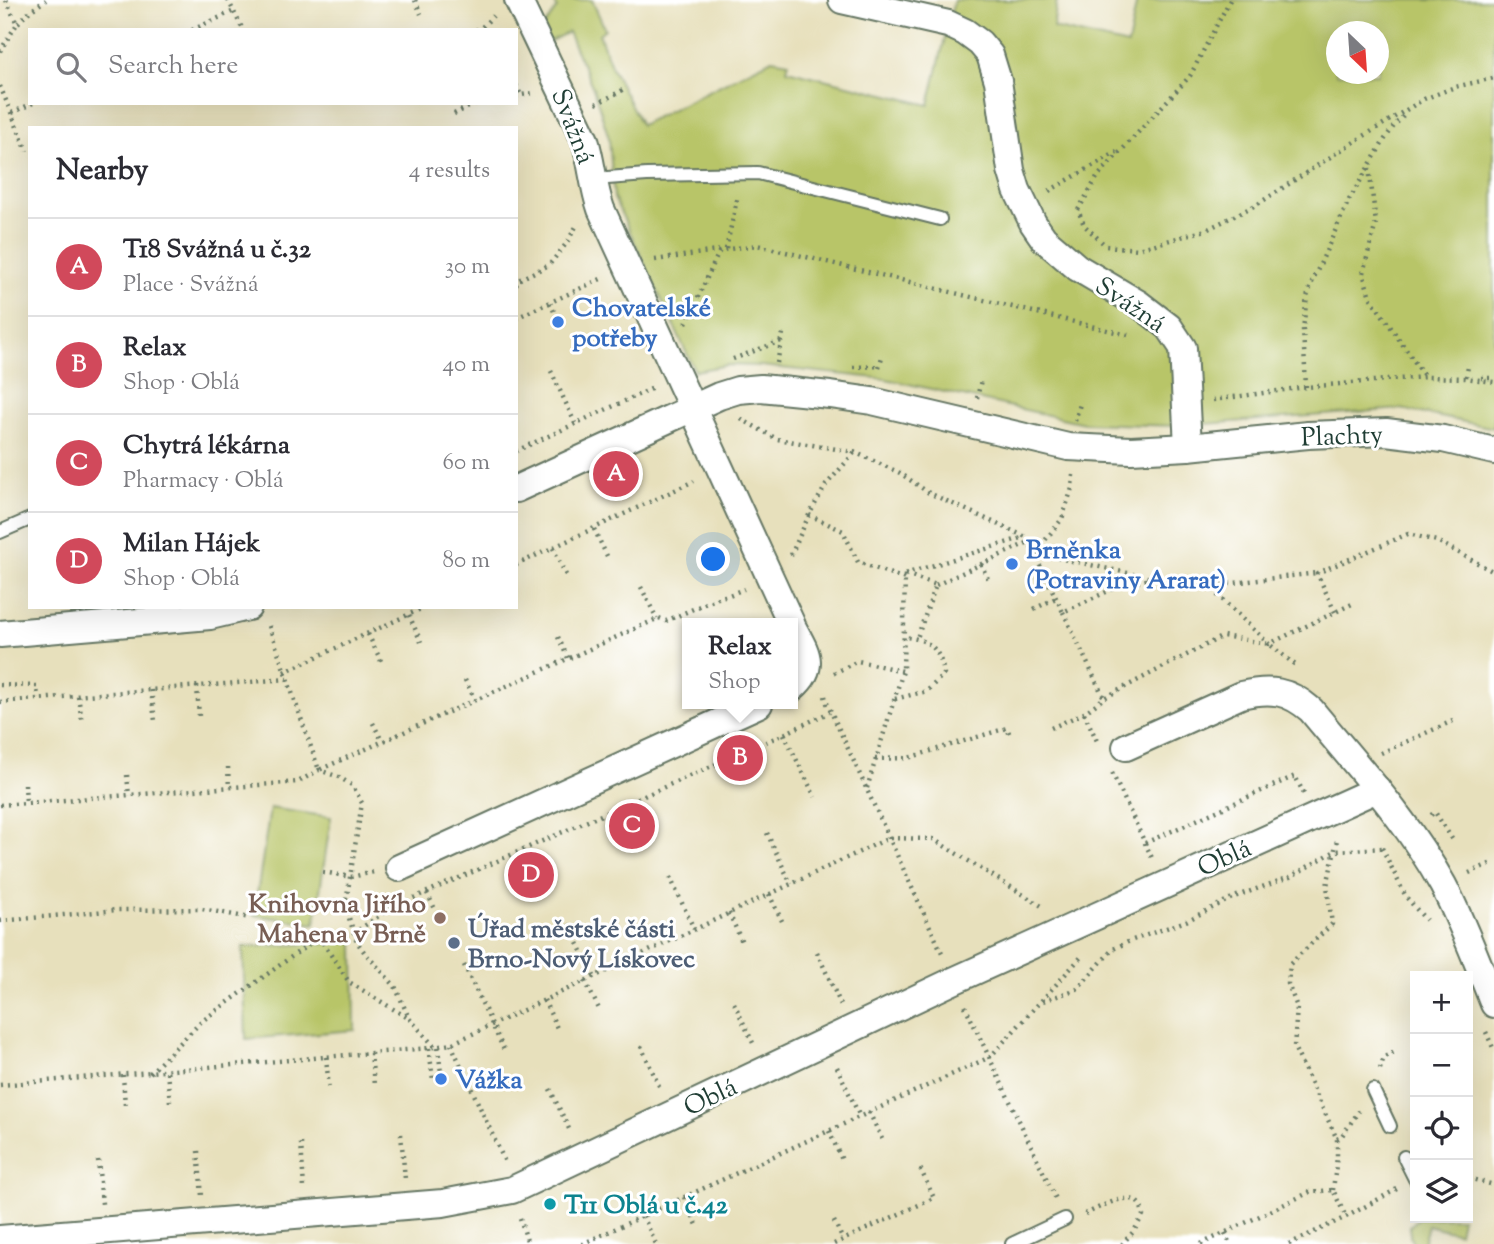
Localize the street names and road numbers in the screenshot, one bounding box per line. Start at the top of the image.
street label: Svážná [540,84,603,170]
street label: Svážná [1087,269,1172,343]
street label: Plachty [1300,418,1384,457]
street label: Oblá [1192,831,1258,887]
street label: Oblá [678,1070,744,1127]

